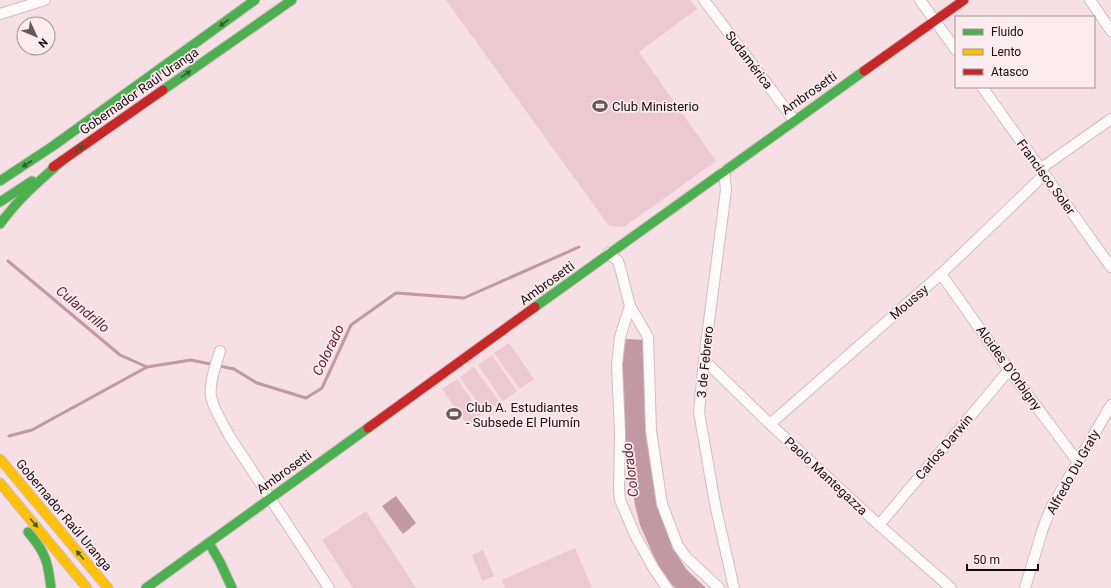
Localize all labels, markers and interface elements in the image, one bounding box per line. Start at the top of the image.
north arrow [16,16,56,56]
legend [955,16,1095,88]
one-way arrow [219,19,229,27]
text: Fluido [991,25,1024,39]
street label: Sudamérica [722,28,776,92]
text: N [35,35,50,50]
street label: Gobernador Raúl Uranga [77,44,201,138]
text: Lento [991,45,1021,59]
text: Atasco [991,65,1029,79]
street label: Ambrosetti [778,68,840,118]
one-way arrow [180,70,191,78]
sports icon: Club Ministerio [591,97,609,115]
place label: Club Ministerio [612,99,699,114]
street label: Francisco Soler [1014,137,1079,218]
one-way arrow [74,145,84,153]
one-way arrow [21,160,33,167]
street label: Ambrosetti [517,258,577,308]
street label: Moussy [887,281,931,323]
water label: Culandrillo [53,282,113,336]
water label: Colorado [309,322,347,378]
street label: Alcides D'Orbigny [973,323,1045,413]
street label: 3 de Febrero [694,325,716,399]
place label: Club A. Estudiantes - Subsede El Plumín [466,400,580,430]
sports icon: Club A. Estudiantes - Subsede El Plumín [445,405,463,423]
street label: Carlos Darwin [912,411,976,483]
street label: Alfredo Du Graty [1043,427,1103,517]
street label: Paolo Mantegazza [782,434,870,518]
water label: Colorado [619,442,641,498]
street label: Ambrosetti [254,447,314,497]
street label: Gobernador Raúl Uranga [13,456,115,574]
one-way arrow [30,518,39,528]
scale bar [967,546,1038,572]
one-way arrow [76,550,85,561]
text: 50 m [973,553,1000,567]

